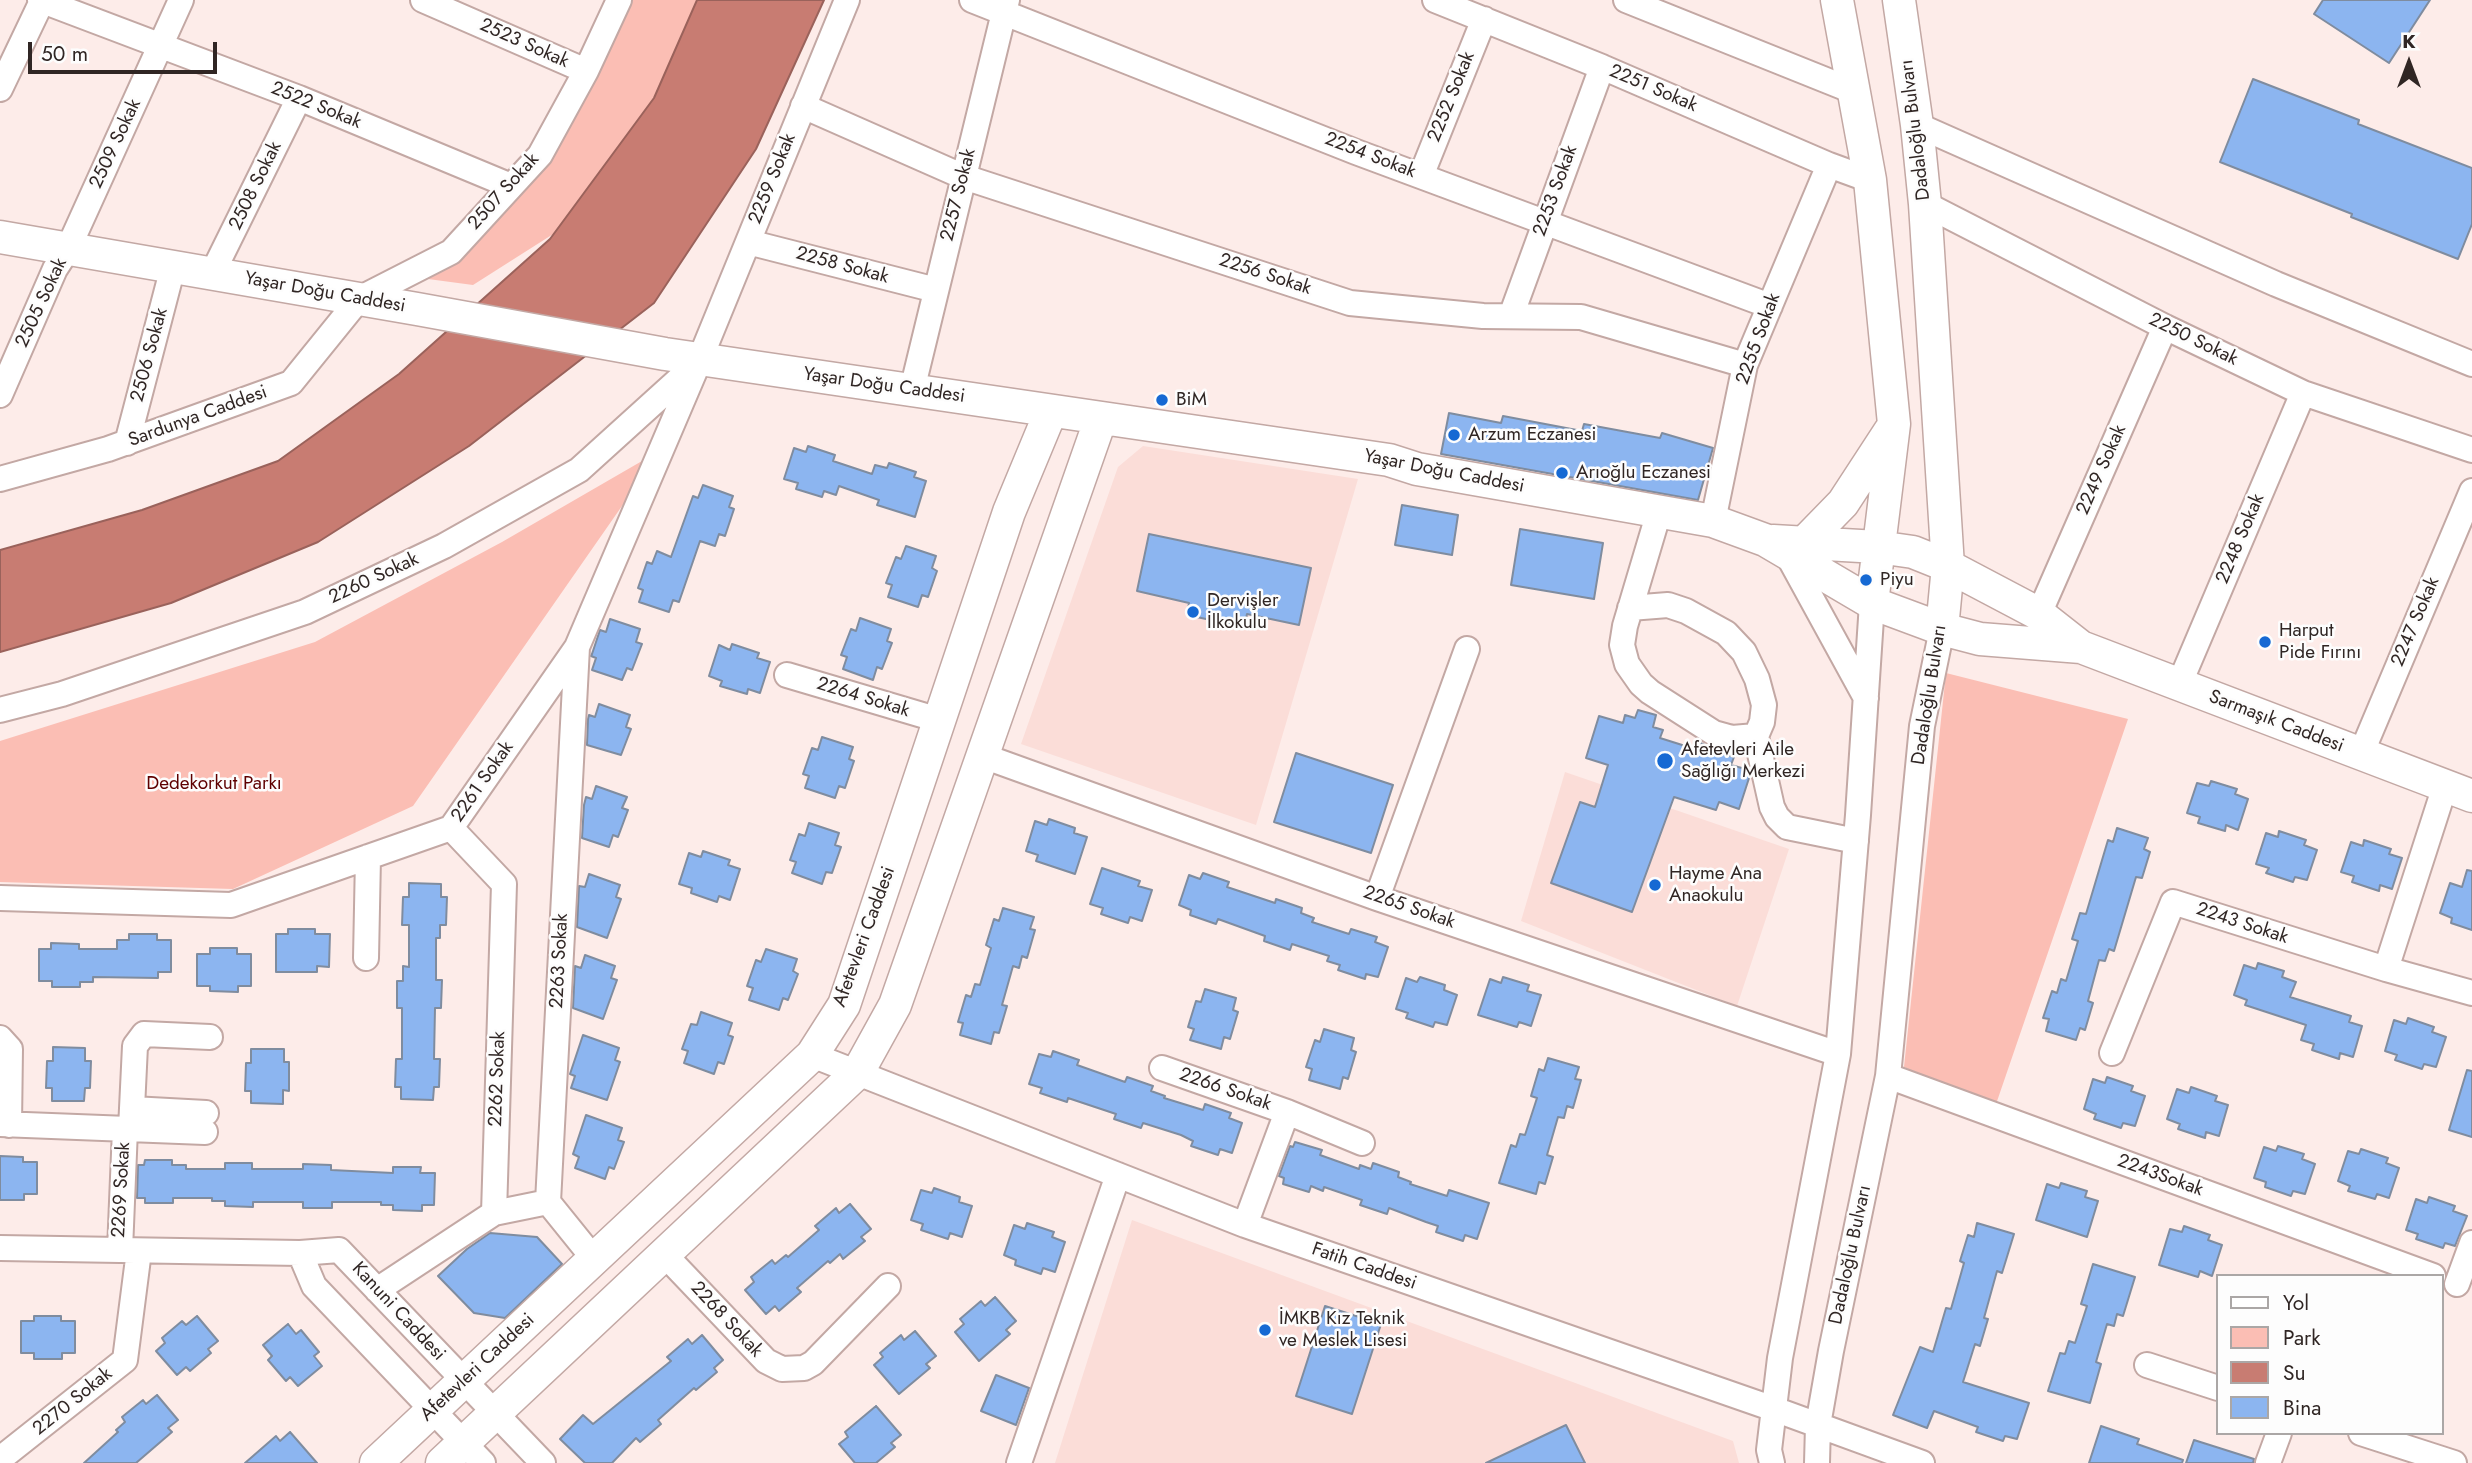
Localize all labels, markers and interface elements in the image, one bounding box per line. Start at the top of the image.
street label: 2523 Sokak [476,14,572,74]
scale bar [32,28,220,72]
north arrow [2374,28,2444,98]
text: K [2402,28,2416,55]
text: 50 m [41,39,88,69]
street label: 2252 Sokak [1424,48,1480,146]
street label: Dadaloğlu Bulvarı [1896,58,1936,202]
street label: 2251 Sokak [1606,60,1700,118]
street label: 2522 Sokak [267,78,365,134]
street label: 2509 Sokak [85,96,147,192]
street label: 2254 Sokak [1321,128,1419,184]
street label: 2259 Sokak [745,130,801,228]
street label: 2508 Sokak [225,138,287,234]
street label: 2253 Sokak [1529,142,1583,240]
street label: 2257 Sokak [936,146,982,244]
street label: 2507 Sokak [464,149,544,235]
street label: 2258 Sokak [793,243,891,289]
street label: 2256 Sokak [1216,249,1314,301]
street label: 2505 Sokak [11,255,73,351]
street label: Yaşar Doğu Caddesi [243,268,407,318]
street label: 2255 Sokak [1732,290,1786,388]
street label: 2506 Sokak [127,306,173,404]
street label: 2250 Sokak [2145,309,2241,371]
street label: Yaşar Doğu Caddesi [802,363,966,409]
street label: Sardunya Caddesi [125,381,271,453]
place label: BiM [1176,389,1207,411]
marker: BiM [1154,392,1170,408]
street label: 2249 Sokak [2072,422,2132,518]
place label: Arzum Eczanesi [1468,424,1596,446]
marker: Arzum Eczanesi [1446,427,1462,443]
street label: Yaşar Doğu Caddesi [1362,445,1526,499]
place label: Arıoğlu Eczanesi [1576,462,1711,484]
marker: Arıoğlu Eczanesi [1554,465,1570,481]
street label: 2248 Sokak [2212,491,2270,587]
street label: 2260 Sokak [326,548,422,610]
place label: Piyu [1880,569,1914,591]
marker: Piyu [1858,572,1874,588]
street label: 2247 Sokak [2387,574,2445,670]
place label: Dervişler İlkokulu [1207,590,1278,634]
marker: Dervişler İlkokulu [1185,604,1201,620]
place label: Harput Pide Fırını [2279,620,2361,664]
street label: Dadaloğlu Bulvarı [1908,623,1952,767]
marker: Harput Pide Fırını [2257,634,2273,650]
street label: 2264 Sokak [814,673,912,723]
street label: Sarmaşık Caddesi [2205,686,2347,758]
street label: 2261 Sokak [447,737,519,827]
place label: Afetevleri Aile Sağlığı Merkezi [1681,739,1805,783]
marker: Afetevleri Aile Sağlığı Merkezi [1655,751,1675,771]
park label: Dedekorkut Parkı [146,773,282,795]
place label: Hayme Ana Anaokulu [1669,863,1762,907]
street label: Afetevleri Caddesi [829,864,901,1010]
marker: Hayme Ana Anaokulu [1647,877,1663,893]
street label: 2265 Sokak [1360,882,1458,934]
street label: 2243 Sokak [2193,898,2291,950]
street label: 2263 Sokak [546,913,574,1009]
street label: 2262 Sokak [485,1031,511,1127]
street label: 2266 Sokak [1176,1064,1274,1116]
street label: 2269 Sokak [108,1142,136,1238]
street label: 2243Sokak [2114,1150,2206,1202]
street label: Dadaloğlu Bulvarı [1825,1183,1877,1327]
street label: Fatih Caddesi [1309,1238,1419,1296]
street label: Kanuni Caddesi [346,1258,450,1366]
legend [2216,1274,2444,1435]
street label: 2268 Sokak [685,1277,767,1363]
text: Yol [2283,1288,2309,1318]
place label: İMKB Kız Teknik ve Meslek Lisesi [1279,1308,1407,1352]
street label: Afetevleri Caddesi [416,1309,540,1427]
marker: İMKB Kız Teknik ve Meslek Lisesi [1257,1322,1273,1338]
text: Park [2283,1323,2320,1353]
text: Su [2283,1358,2306,1388]
street label: 2270 Sokak [29,1363,117,1441]
text: Bina [2283,1393,2321,1423]

